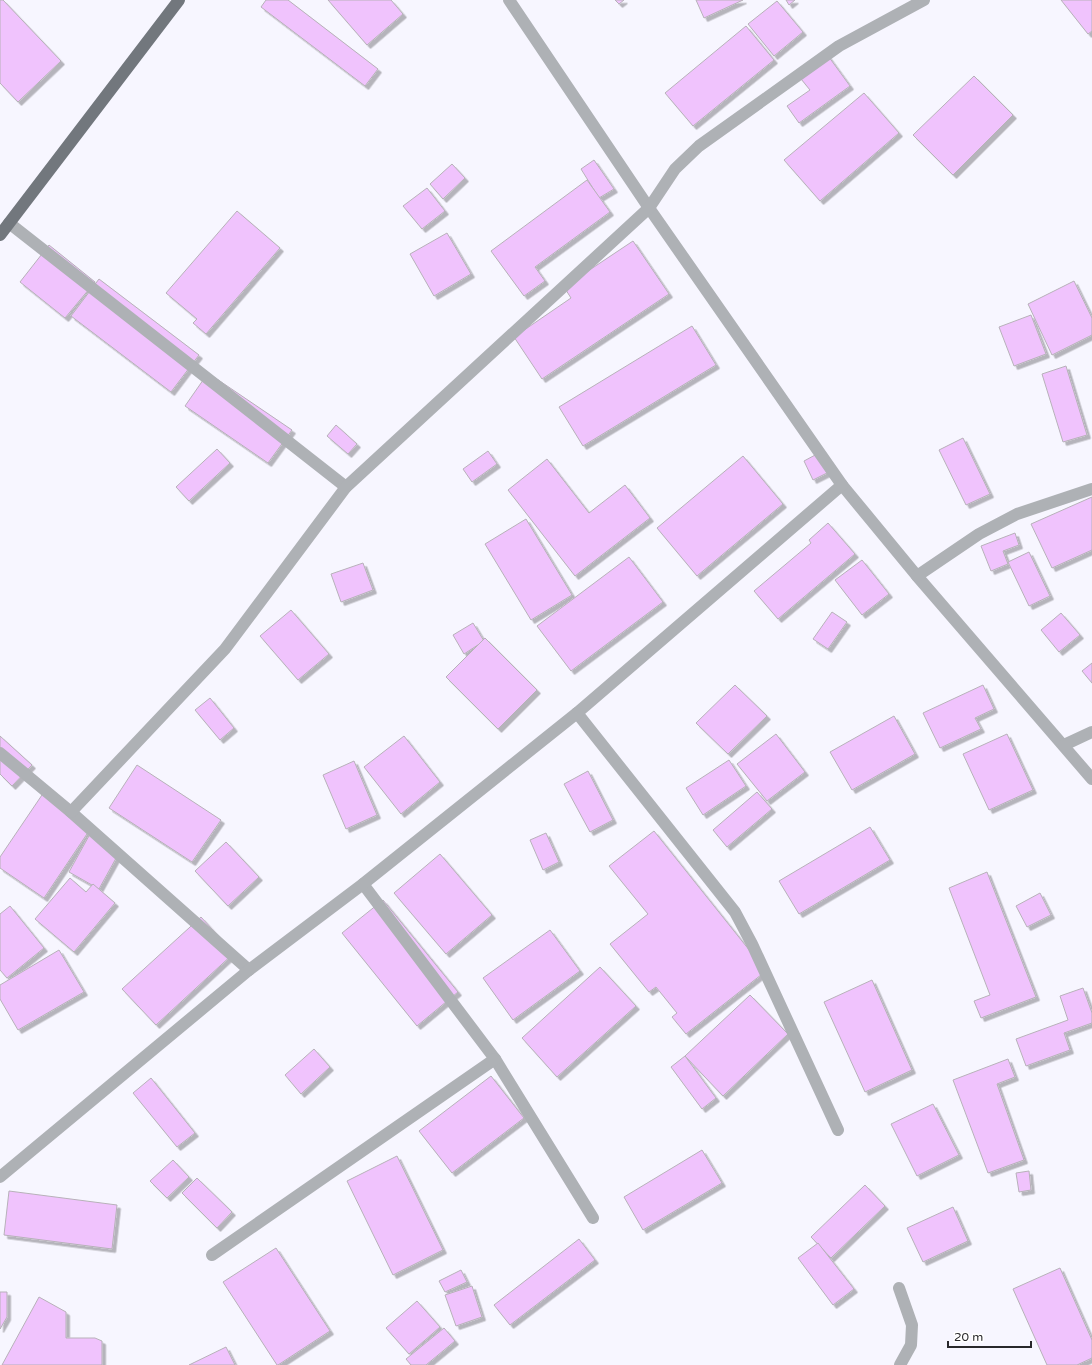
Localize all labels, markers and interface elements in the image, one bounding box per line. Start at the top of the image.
scale bar [948,1323,1031,1349]
text: 20 m [954,1330,983,1344]

